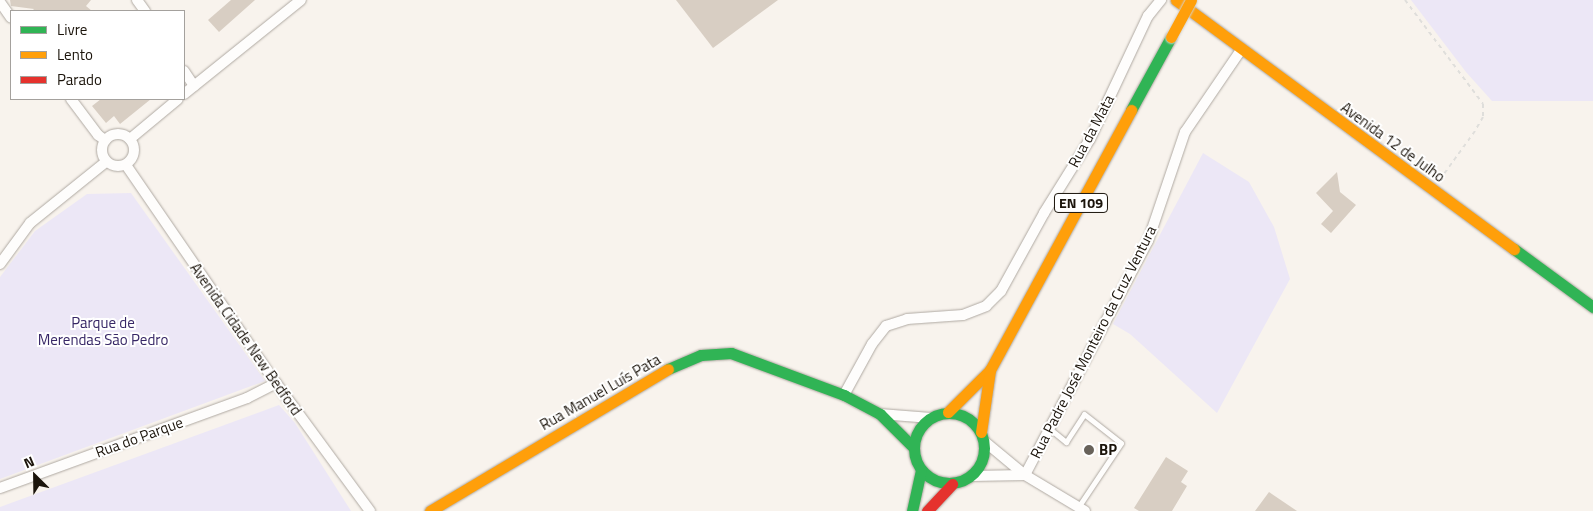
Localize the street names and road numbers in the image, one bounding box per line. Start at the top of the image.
street label: Rua da Mata [1064,92,1118,170]
street label: Avenida 12 de Julho [1338,98,1448,186]
road number: EN 109 [1054,192,1108,214]
street label: Rua Padre José Monteiro da Cruz Ventura [1026,223,1160,461]
street label: Avenida Cidade New Bedford [186,259,306,419]
street label: Rua Manuel Luís Pata [537,350,663,434]
street label: Rua do Parque [93,413,185,461]

